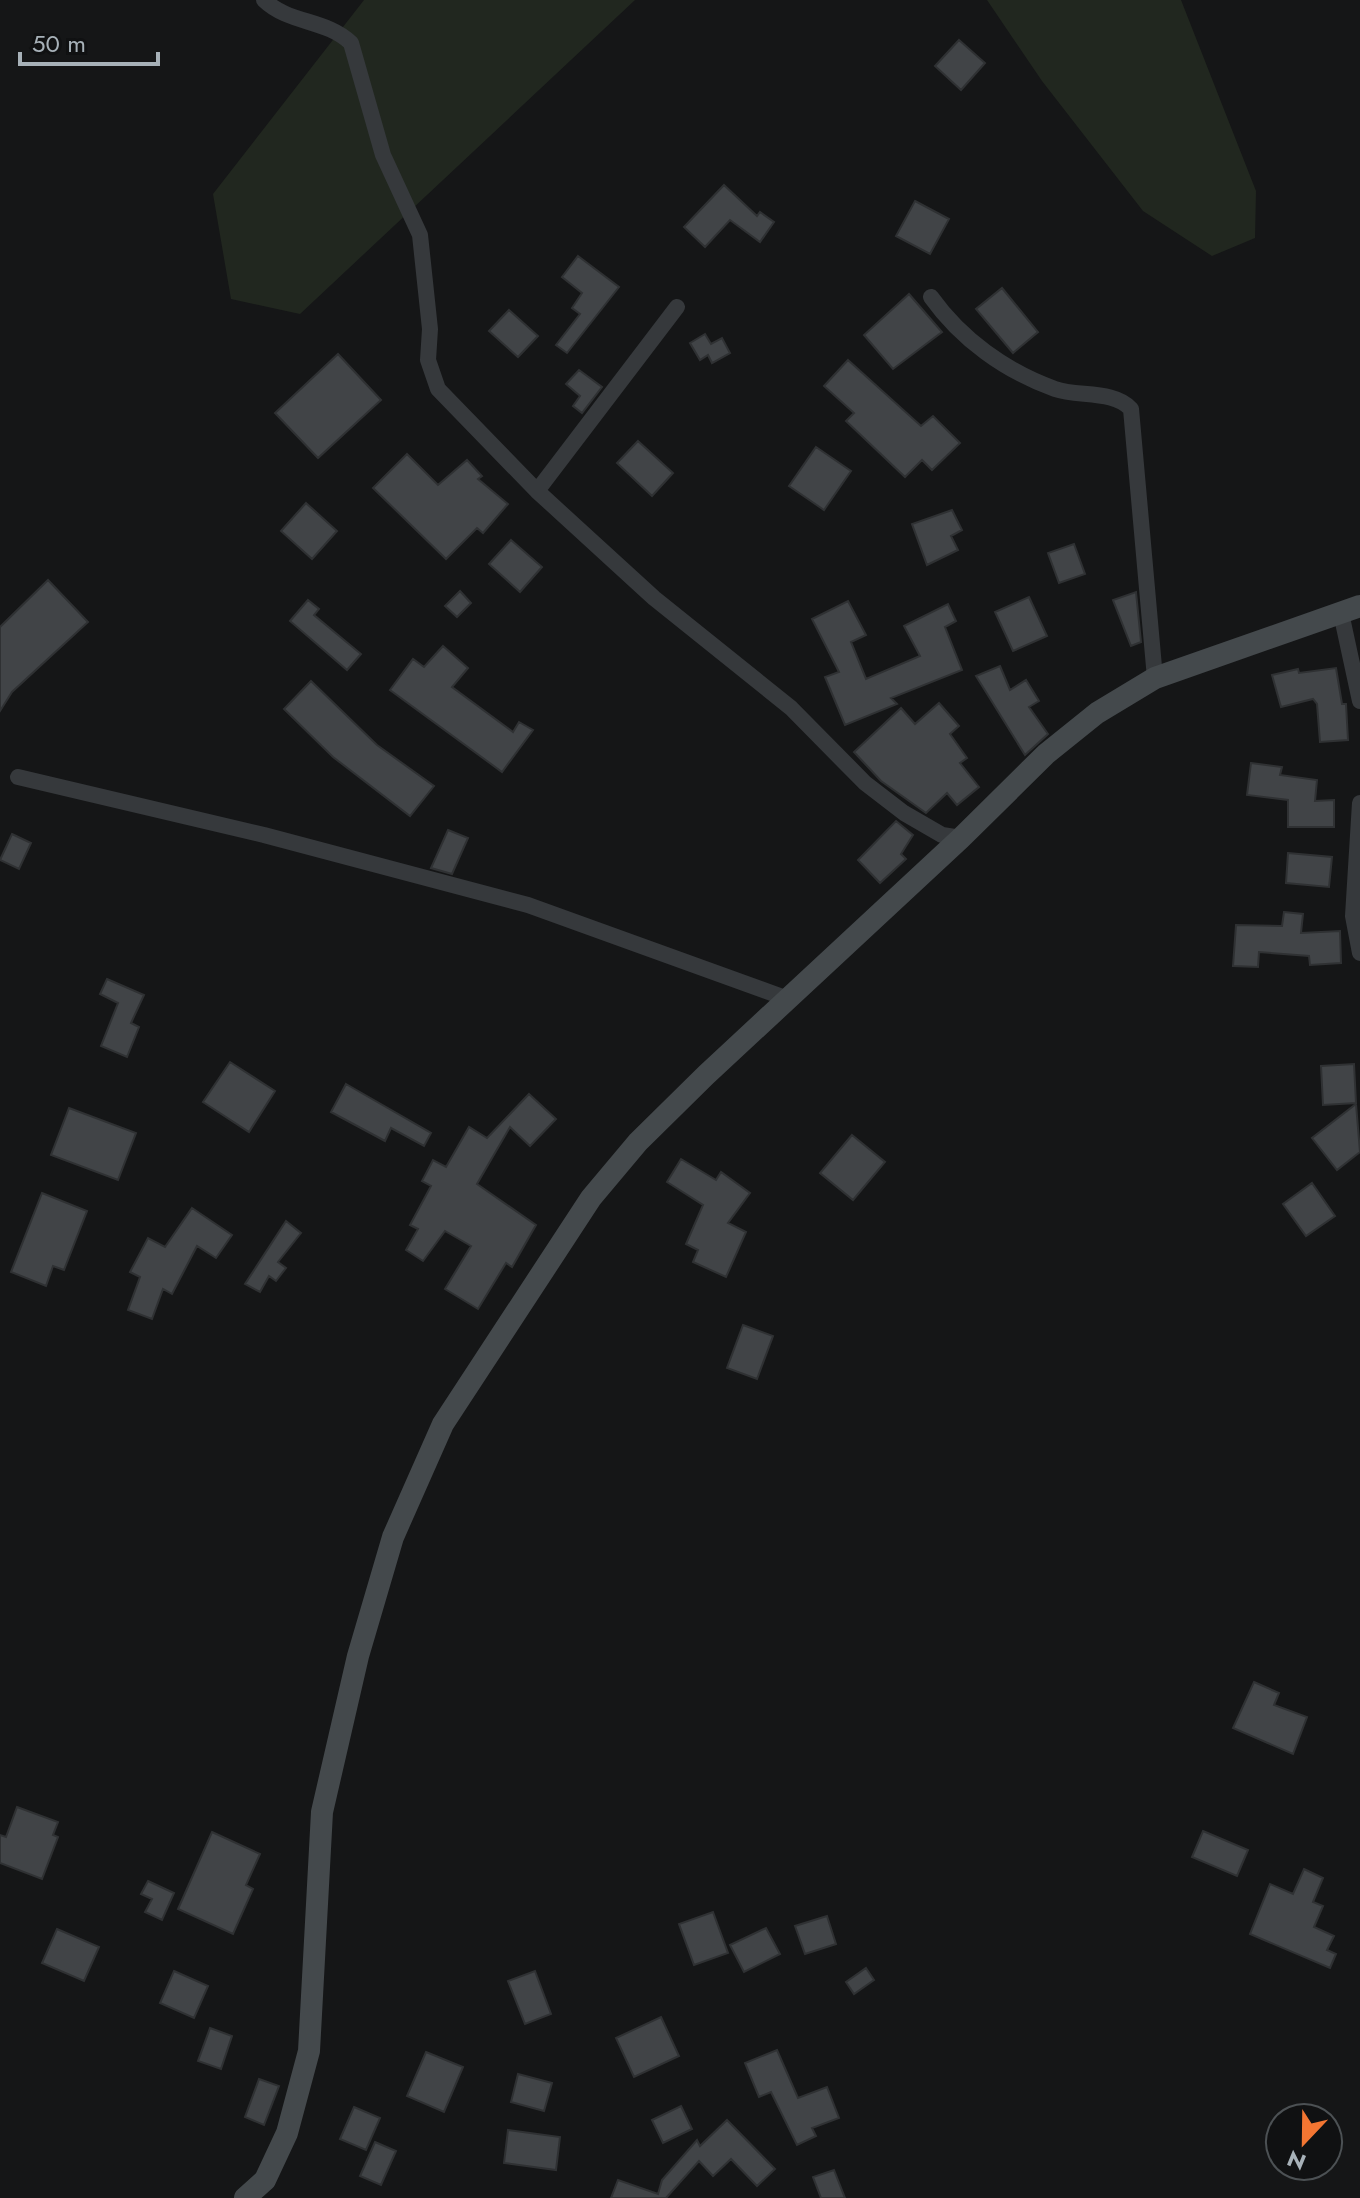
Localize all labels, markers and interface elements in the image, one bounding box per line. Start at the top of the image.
scale bar [20,16,158,66]
text: 50 m [32,26,86,61]
north arrow [1264,2102,1344,2182]
text: N [1282,2142,1311,2179]

